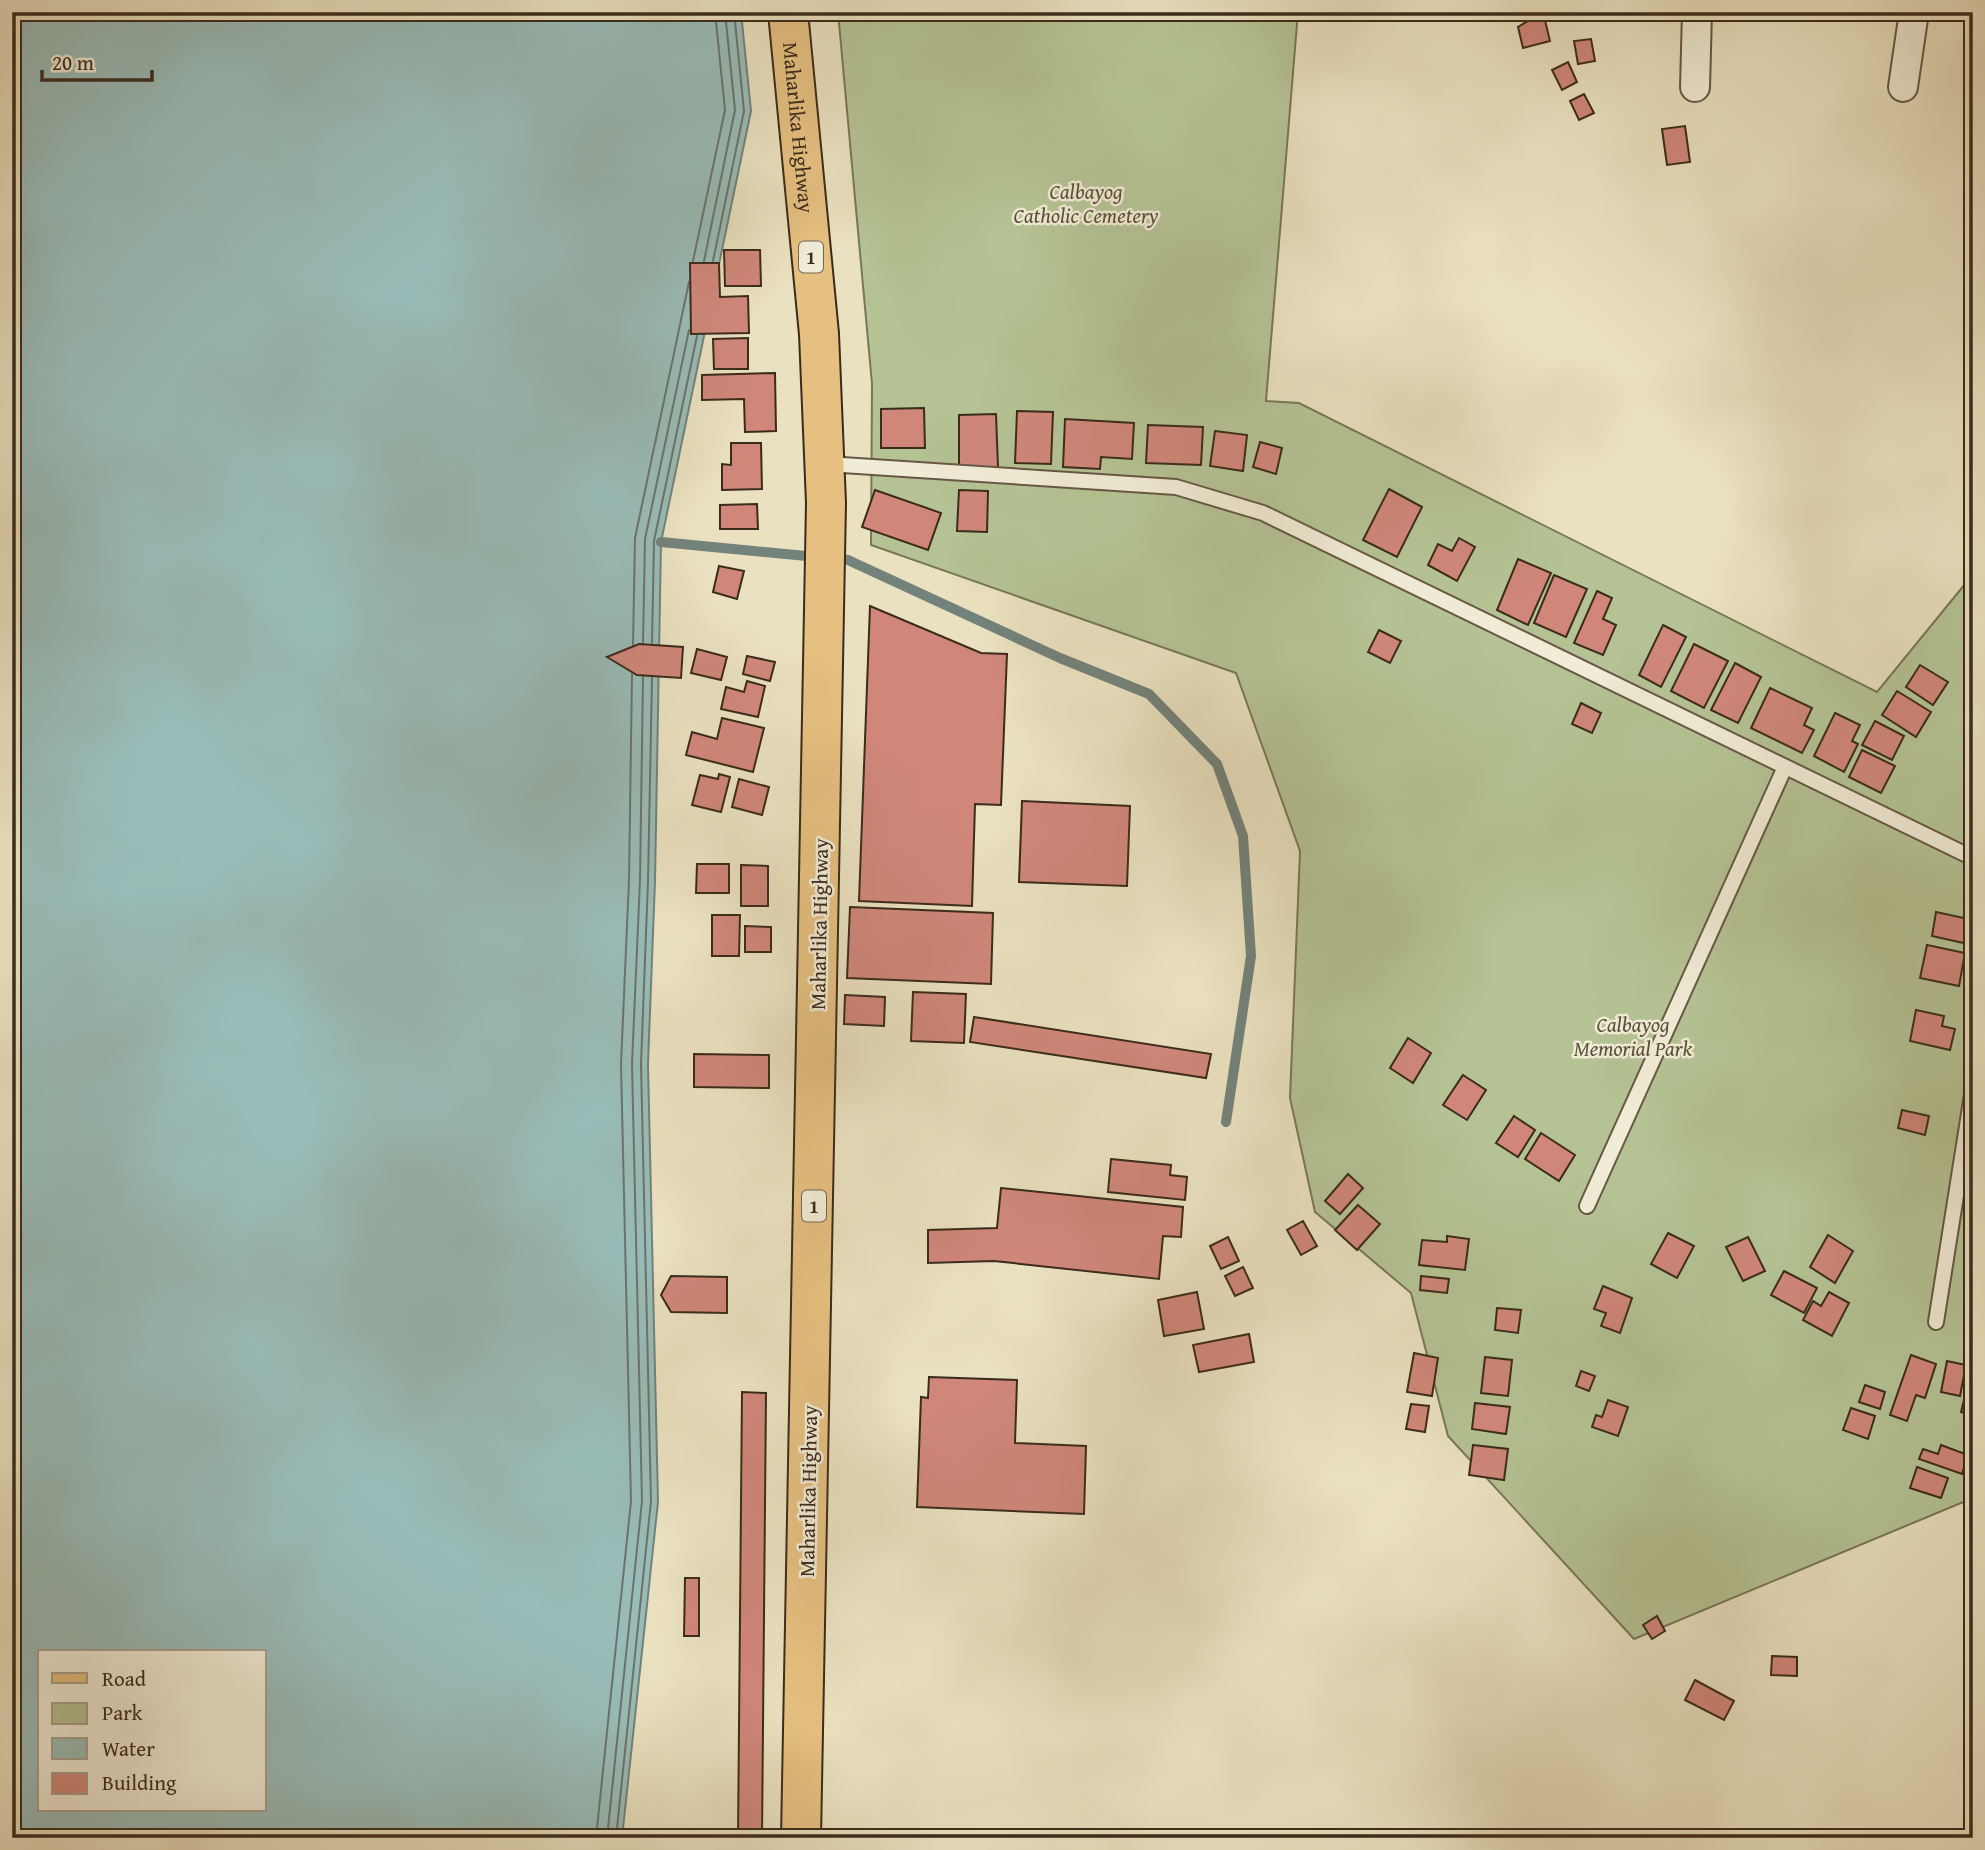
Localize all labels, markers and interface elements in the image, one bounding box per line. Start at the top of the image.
scale bar [42,38,152,82]
street label: Maharlika Highway [775,41,823,215]
text: 20 m [52,47,94,78]
park label: Calbayog Catholic Cemetery [1014,176,1159,231]
road number: 1 [799,242,823,272]
street label: Maharlika Highway [802,837,836,1010]
park label: Calbayog Memorial Park [1574,1009,1693,1064]
road number: 1 [802,1190,826,1222]
street label: Maharlika Highway [791,1404,825,1577]
legend [38,1650,266,1812]
text: Road [102,1663,147,1694]
text: Park [102,1697,143,1728]
text: Water [102,1733,155,1764]
text: Building [102,1767,177,1798]

